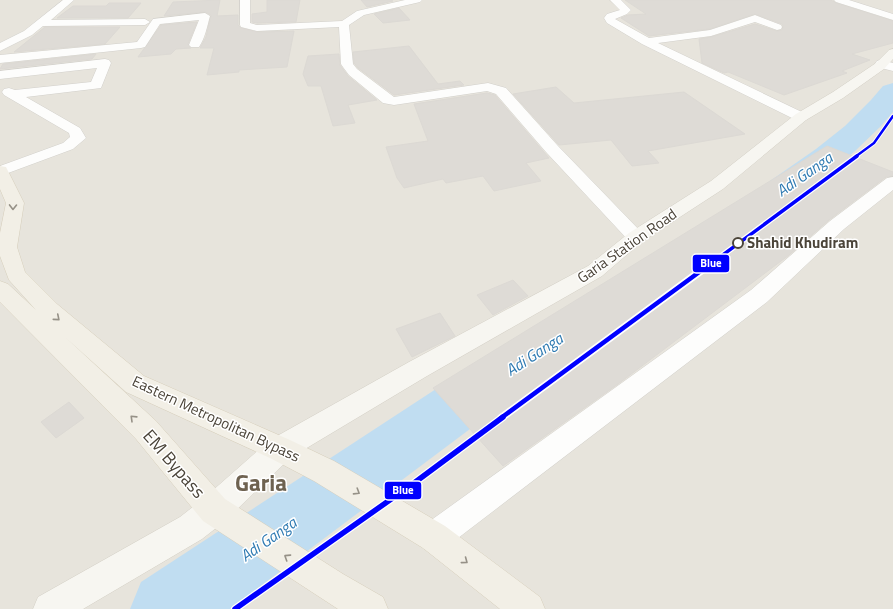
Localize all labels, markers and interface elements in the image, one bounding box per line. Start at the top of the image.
water label: Adi Ganga [771,145,838,202]
street label: Garia Station Road [572,203,681,289]
one-way arrow [9,204,17,210]
place label: Shahid Khudiram [747,231,858,254]
marker: Shahid Khudiram [732,237,744,249]
line badge: Blue [692,254,730,273]
text: Blue [700,255,722,271]
one-way arrow [53,313,60,320]
water label: Adi Ganga [501,326,568,382]
street label: Eastern Metropolitan Bypass [128,369,304,468]
one-way arrow [130,415,138,423]
street label: EM Bypass [137,423,212,504]
district label: Garia [235,465,287,500]
line badge: Blue [384,481,422,500]
text: Blue [392,482,414,498]
one-way arrow [353,487,360,494]
water label: Adi Ganga [235,510,302,567]
one-way arrow [284,554,291,561]
one-way arrow [461,556,468,563]

